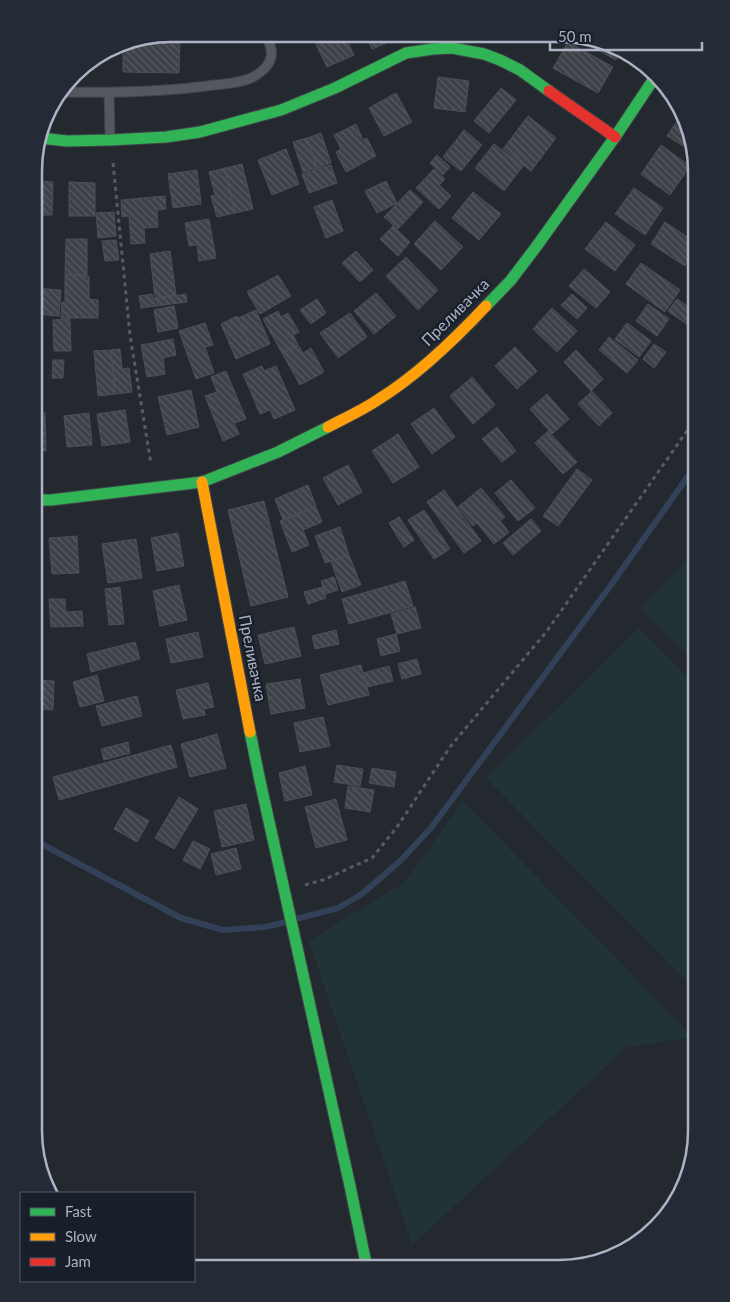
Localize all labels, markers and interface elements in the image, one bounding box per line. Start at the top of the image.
scale bar [550,20,702,52]
text: 50 m [558,27,592,45]
street label: Преливачка [417,274,492,349]
street label: Преливачка [236,613,271,703]
legend [20,1192,195,1282]
text: Fast [65,1202,92,1220]
text: Slow [65,1227,97,1245]
text: Jam [65,1252,91,1270]

